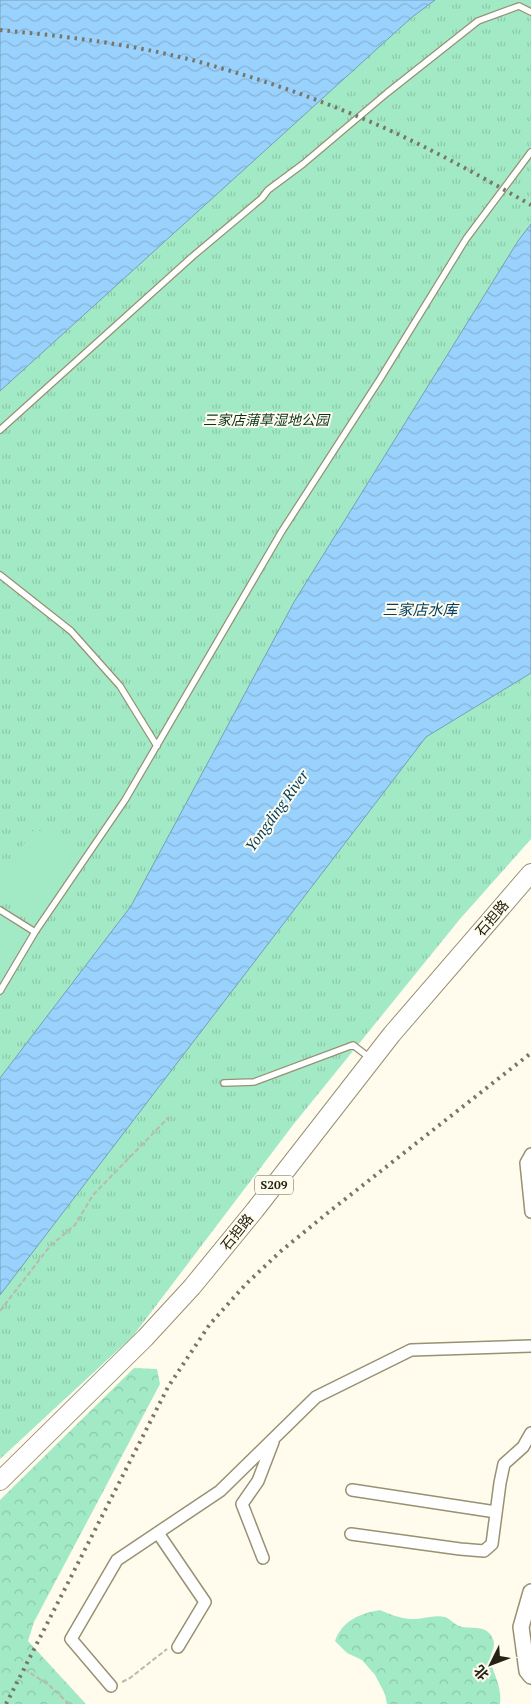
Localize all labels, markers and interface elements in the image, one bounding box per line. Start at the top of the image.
park label: 三家店蒲草湿地公园 [203,410,331,429]
water label: 三家店水库 [382,599,460,619]
water label: Yongding River [240,765,313,855]
street label: 石担路 [471,896,513,940]
road number: S209 [255,1176,293,1194]
street label: 石担路 [216,1209,257,1254]
north arrow [466,1639,516,1689]
text: 北 [469,1661,493,1685]

